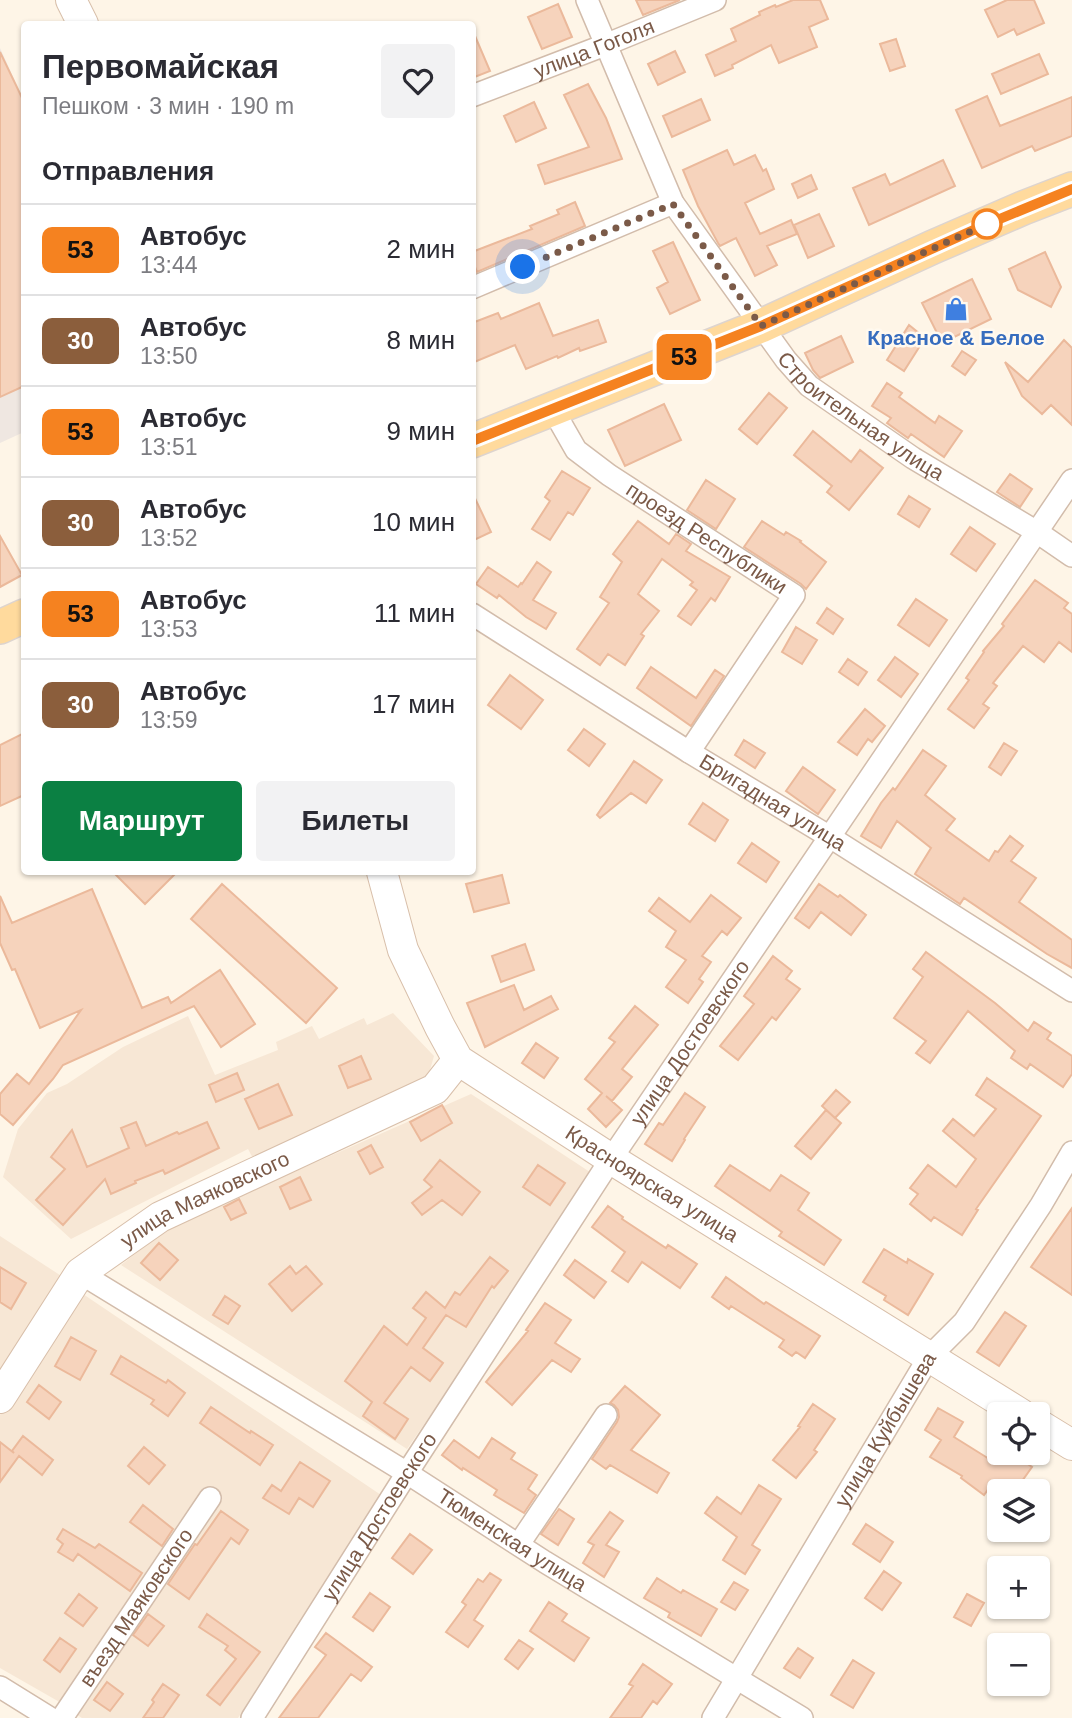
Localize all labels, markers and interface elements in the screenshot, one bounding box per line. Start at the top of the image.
street label: улица Гоголя [531,14,657,82]
button: heart [381,44,455,118]
text: Первомайская [42,48,279,85]
text: Пешком · 3 мин · 190 m [42,93,294,119]
text: Отправления [42,156,214,186]
unlabelled marker [972,209,1002,239]
text: Автобус [140,221,247,251]
text: 2 мин [387,234,455,264]
text: 53 [67,236,94,263]
your location [505,249,540,284]
text: 13:44 [140,252,198,278]
shop icon: Красное & Белое [942,295,970,323]
text: Автобус [140,312,247,342]
text: 8 мин [387,325,455,355]
place label: Красное & Белое [867,326,1045,349]
text: 30 [67,327,94,354]
line badge: 53 [652,334,716,380]
text: 13:50 [140,343,198,369]
text: 53 [671,343,697,370]
street label: Строительная улица [773,347,948,485]
text: Автобус [140,403,247,433]
text: 9 мин [387,416,455,446]
text: 53 [67,418,94,445]
text: 13:51 [140,434,198,460]
street label: проезд Республики [622,477,791,598]
text: Автобус [140,494,247,524]
text: 10 мин [372,507,455,537]
text: 30 [67,509,94,536]
text: 13:52 [140,525,198,551]
text: Автобус [140,585,247,615]
text: 11 мин [374,598,455,628]
text: 53 [67,600,94,627]
text: 13:53 [140,616,198,642]
text: Автобус [140,676,247,706]
text: 17 мин [372,689,455,719]
text: 30 [67,691,94,718]
text: 13:59 [140,707,198,733]
street label: Бригадная улица [696,749,851,855]
button: Маршрут [42,781,242,861]
button: Билеты [256,781,455,861]
street label: улица Достоевского [625,955,754,1129]
street label: Красноярская улица [562,1121,743,1246]
street label: улица Маяковского [116,1146,293,1252]
street label: улица Куйбышева [830,1348,940,1511]
map controls [987,1402,1050,1696]
button: locate [987,1402,1050,1465]
street label: улица Достоевского [317,1428,441,1605]
button: layers [987,1479,1050,1542]
street label: Тюменская улица [434,1484,591,1596]
street label: въезд Маяковского [75,1524,197,1691]
button: + [987,1556,1050,1619]
button: − [987,1633,1050,1696]

